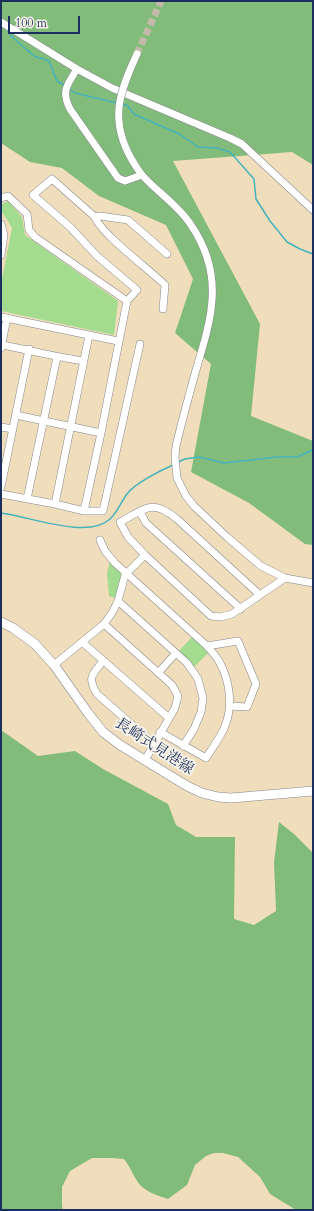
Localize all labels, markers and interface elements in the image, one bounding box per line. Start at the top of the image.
scale bar [10,8,82,34]
text: 100 m [15,15,47,31]
street label: 長崎式見港線 [111,715,197,779]

